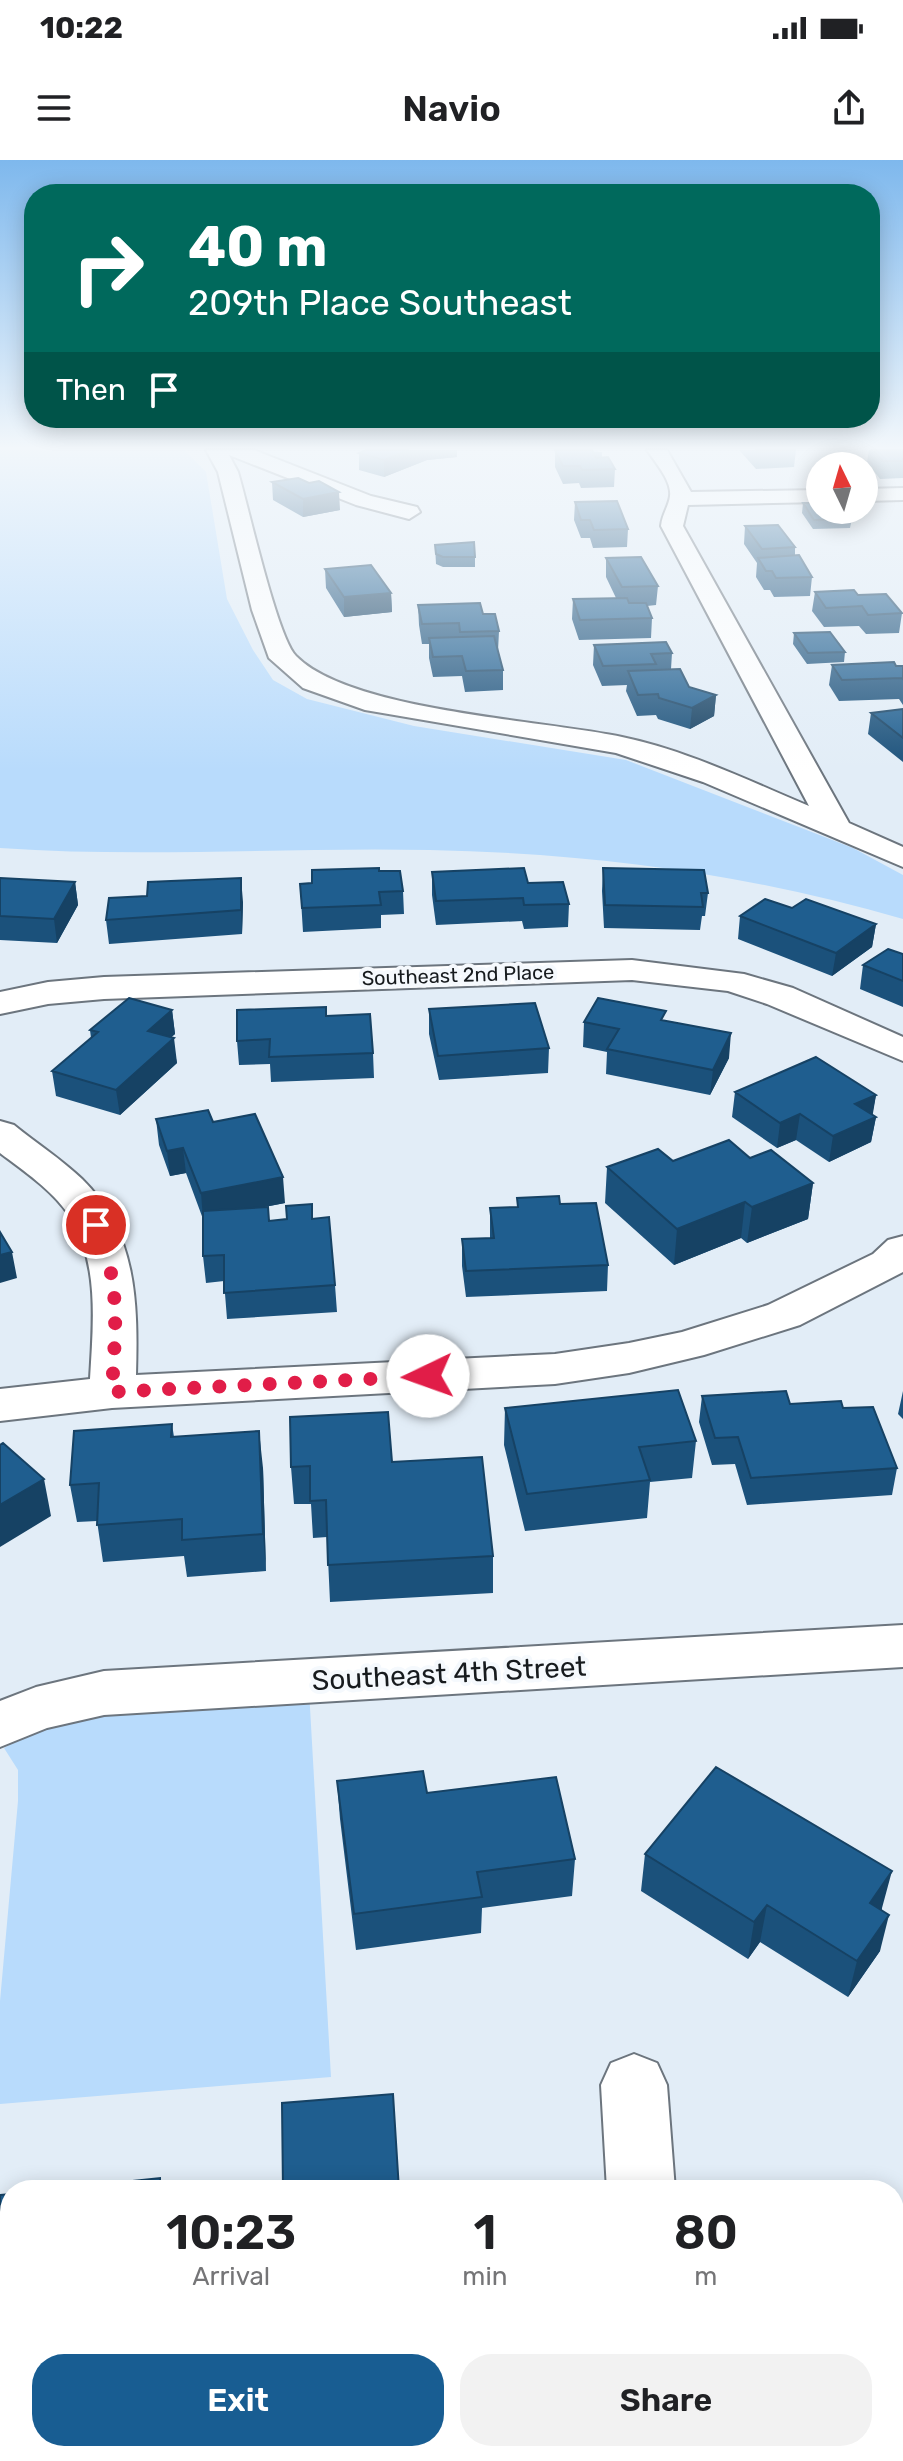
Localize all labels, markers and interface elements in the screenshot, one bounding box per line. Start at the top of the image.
text: 10:22 [40,10,123,46]
icon: menu [32,86,76,130]
icon: share [827,86,871,130]
text: Navio [402,87,501,130]
text: 40 m [188,214,328,280]
icon: right [56,216,160,320]
text: 209th Place Southeast [188,281,572,324]
icon: arrive [142,368,186,412]
text: Then [56,372,126,408]
north arrow [806,452,878,524]
map controls [806,452,878,524]
street label: Southeast 2nd Place [361,960,555,990]
pin [62,1191,130,1259]
icon: arrive [74,1203,118,1247]
position arrow [386,1334,470,1418]
street label: Southeast 4th Street [311,1650,587,1697]
text: 10:23 [166,2204,296,2261]
text: 1 [473,2204,496,2261]
text: 80 [674,2204,738,2261]
text: Arrival [192,2261,270,2292]
text: min [462,2261,508,2292]
text: m [694,2261,717,2292]
button: Exit [32,2354,444,2446]
button: Share [460,2354,872,2446]

